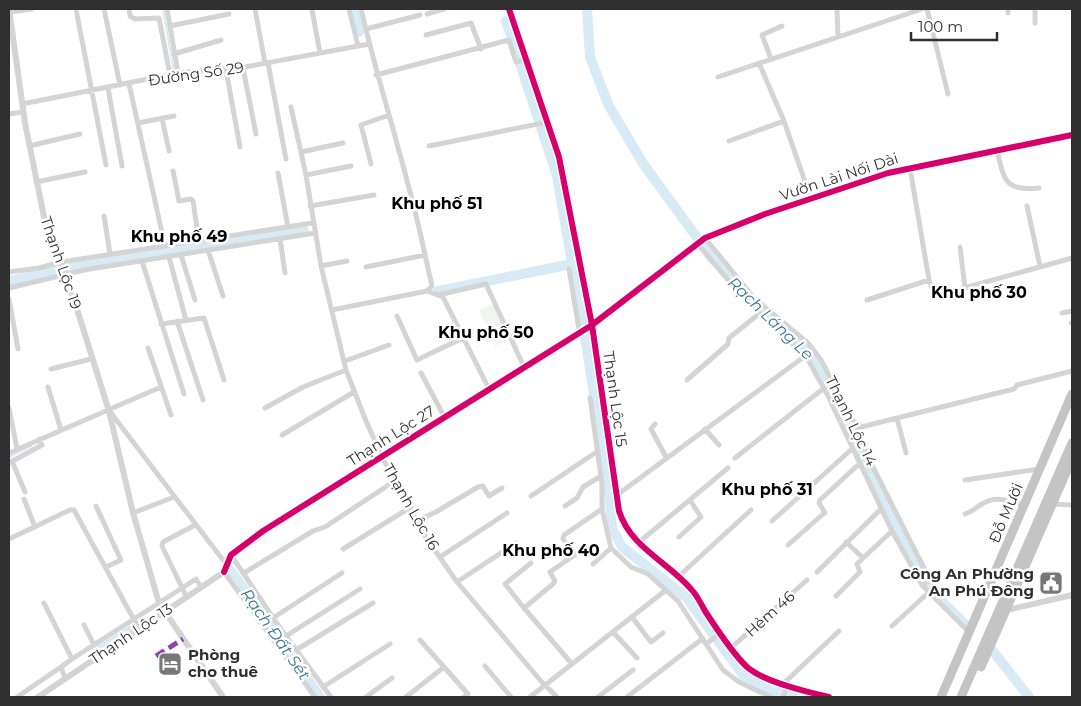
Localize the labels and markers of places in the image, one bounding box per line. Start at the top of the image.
place label: Công An Phường An Phú Đông [900,564,1034,600]
public building icon: Công An Phường An Phú Đông [1038,570,1064,596]
place label: Phòng cho thuê [188,645,258,681]
hotel icon: Phòng cho thuê [157,651,183,677]

